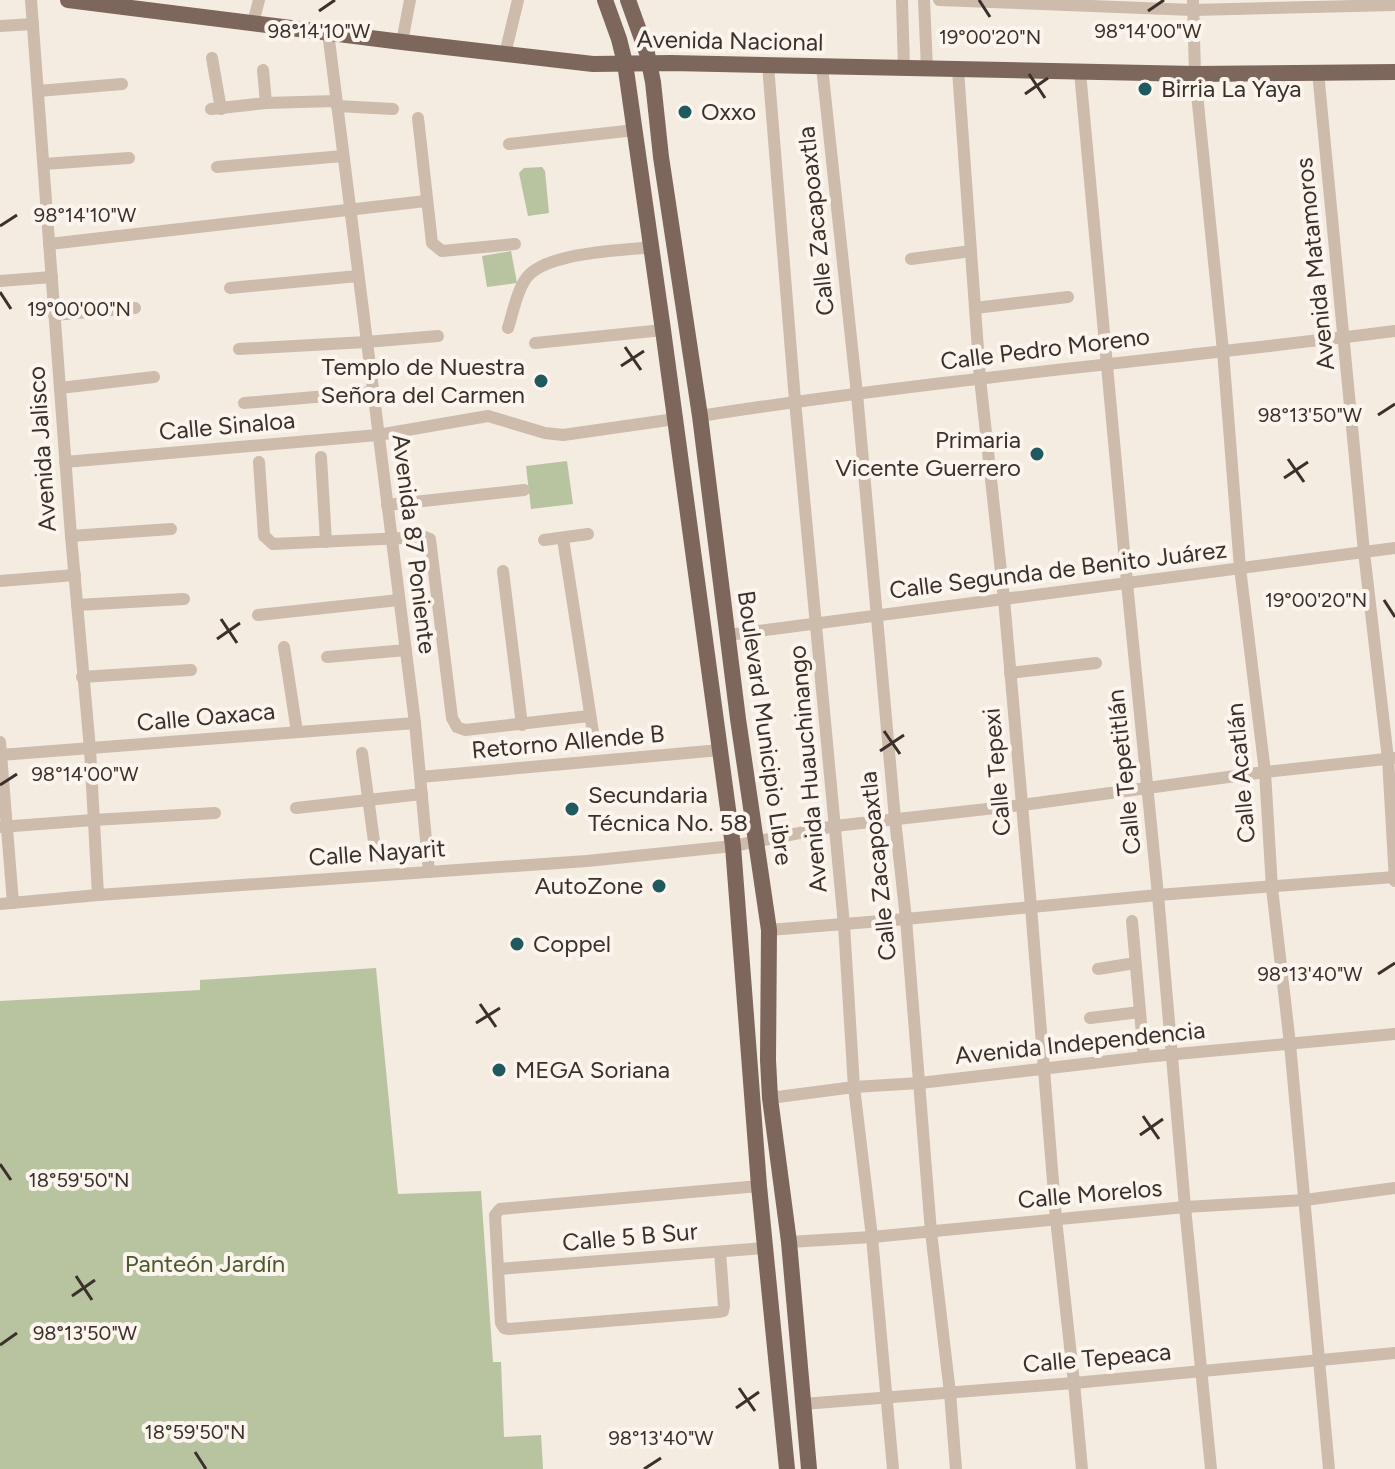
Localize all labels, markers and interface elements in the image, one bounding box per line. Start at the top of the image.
text: 98°14'10"W [268,19,370,43]
text: 98°14'00"W [1095,19,1201,43]
street label: Avenida Nacional [636,24,824,57]
text: 19°00'20"N [939,25,1041,49]
place label: Birria La Yaya [1161,74,1302,103]
marker: Birria La Yaya [1136,80,1154,98]
place label: Oxxo [701,97,756,126]
marker: Oxxo [676,103,694,121]
street label: Calle Zacapoaxtla [791,125,840,317]
street label: Avenida Matamoros [1289,156,1340,372]
text: 98°14'10"W [34,203,136,227]
text: 19°00'00"N [27,297,131,321]
street label: Calle Pedro Moreno [939,321,1151,376]
place label: Templo de Nuestra Señora del Carmen [321,352,525,409]
street label: Avenida Jalisco [21,365,62,533]
marker: Templo de Nuestra Señora del Carmen [532,372,550,390]
text: 98°13'50"W [1258,403,1362,427]
street label: Calle Sinaloa [158,405,296,446]
place label: Primaria Vicente Guerrero [835,425,1021,482]
street label: Avenida 87 Poniente [387,432,442,655]
marker: Primaria Vicente Guerrero [1028,445,1046,463]
street label: Calle Segunda de Benito Juárez [888,534,1228,605]
text: 19°00'20"N [1265,588,1367,612]
street label: Boulevard Municipio Libre [732,589,799,867]
street label: Avenida Huauchinango [782,644,833,894]
street label: Calle Tepetitlán [1100,688,1147,856]
street label: Calle Oaxaca [136,696,276,737]
street label: Calle Acatlán [1220,702,1261,844]
street label: Calle Tepexi [976,707,1017,837]
street label: Retorno Allende B [470,719,666,764]
text: 98°14'00"W [32,762,138,786]
street label: Calle Zacapoaxtla [853,770,902,962]
place label: Secundaria Técnica No. 58 [588,780,748,837]
marker: Secundaria Técnica No. 58 [563,800,581,818]
street label: Calle Nayarit [308,833,446,872]
place label: AutoZone [535,871,643,900]
marker: AutoZone [650,877,668,895]
place label: Coppel [533,929,611,958]
marker: Coppel [508,935,526,953]
text: 98°13'40"W [1258,962,1362,986]
street label: Avenida Independencia [953,1015,1207,1070]
place label: MEGA Soriana [515,1055,670,1084]
marker: MEGA Soriana [490,1061,508,1079]
text: 18°59'50"N [29,1168,129,1192]
street label: Calle Morelos [1016,1173,1163,1214]
street label: Calle 5 B Sur [561,1216,699,1257]
park label: Panteón Jardín [125,1249,285,1278]
text: 98°13'50"W [33,1321,137,1345]
street label: Calle Tepeaca [1022,1337,1172,1378]
text: 18°59'50"N [145,1420,245,1444]
text: 98°13'40"W [609,1426,713,1450]

